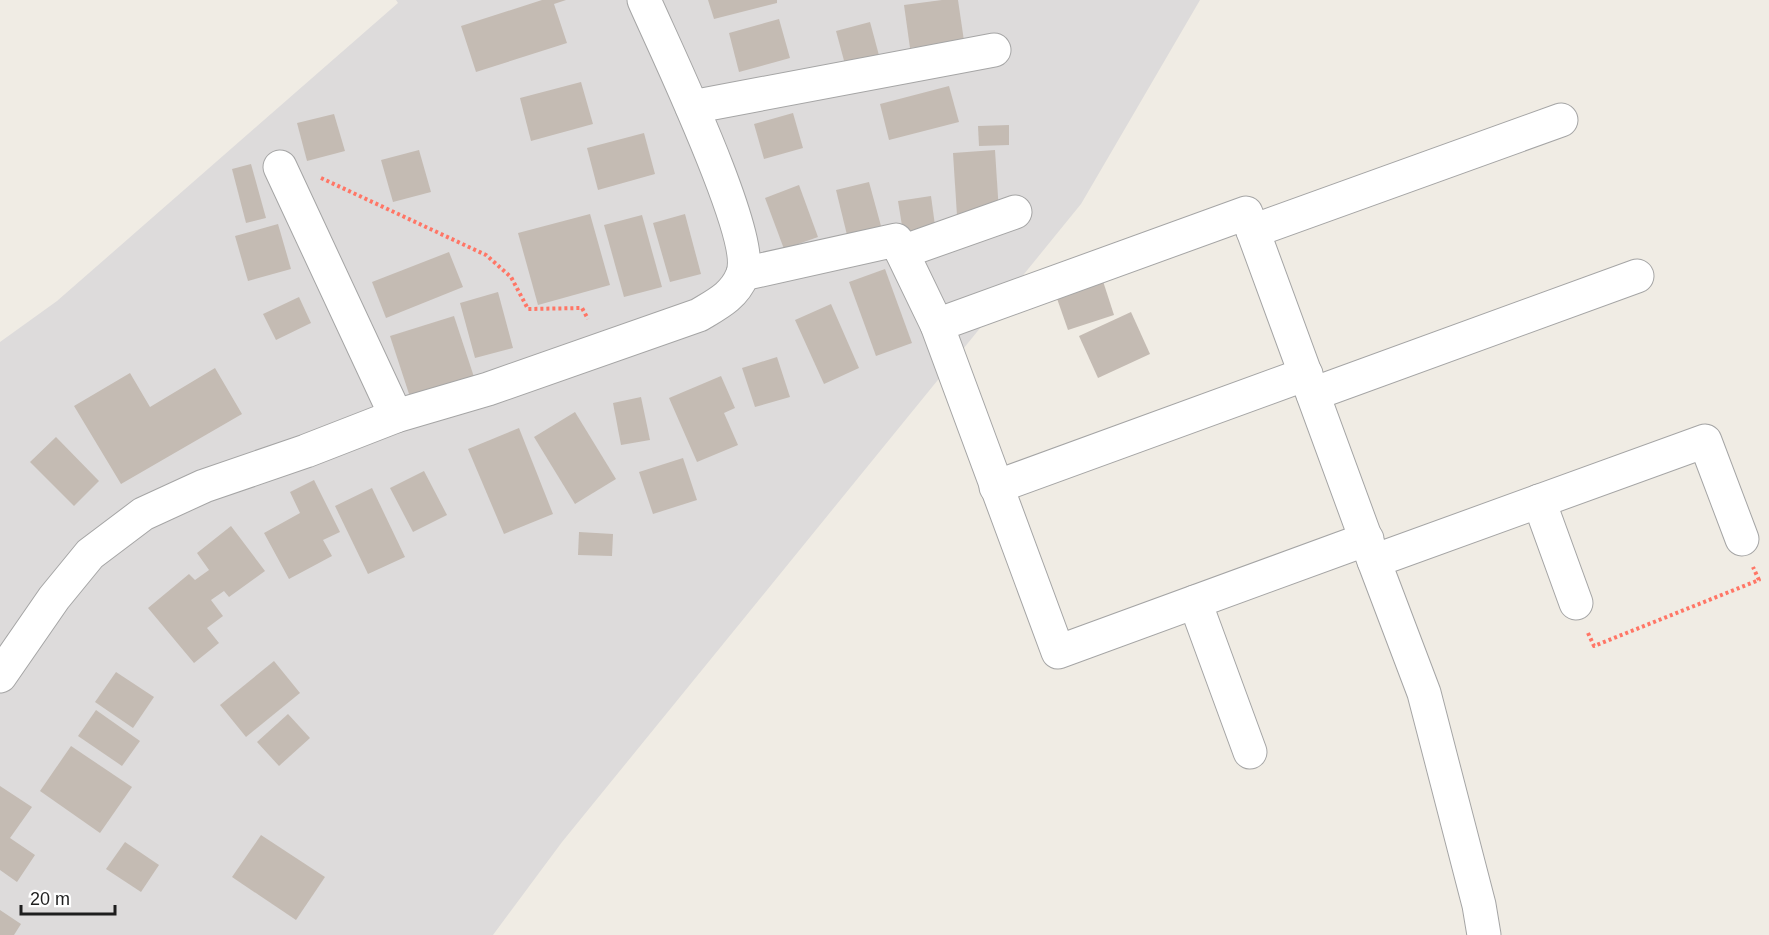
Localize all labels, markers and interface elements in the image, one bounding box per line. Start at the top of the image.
scale bar [21,878,116,916]
text: 20 m [30,889,70,909]

